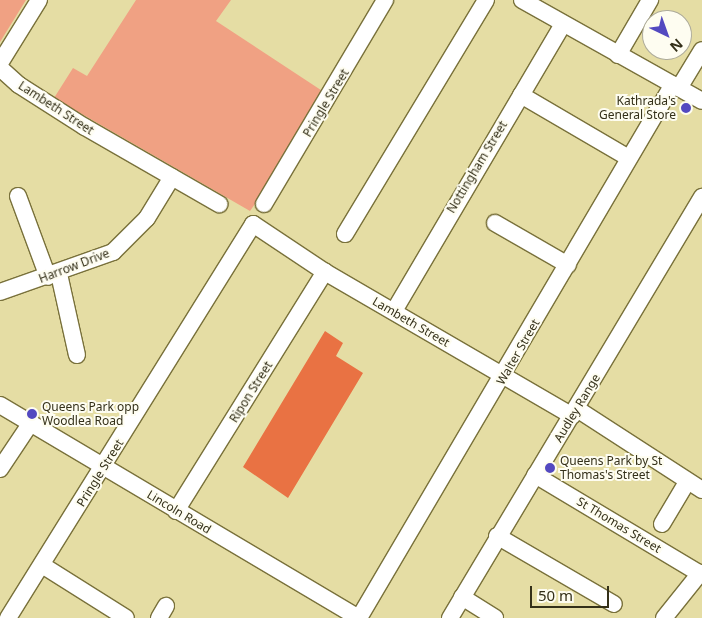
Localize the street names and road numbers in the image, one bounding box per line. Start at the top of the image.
street label: Pringle Street [300,66,352,140]
street label: Lambeth Street [16,78,96,138]
street label: Nottingham Street [444,118,510,216]
street label: Harrow Drive [37,246,111,286]
street label: Lambeth Street [370,294,452,350]
street label: Walter Street [493,317,543,387]
street label: Ripon Street [227,359,275,425]
street label: Audley Range [551,371,603,445]
street label: Pringle Street [74,437,126,509]
street label: Lincoln Road [144,487,214,537]
street label: St Thomas Street [574,494,664,556]

